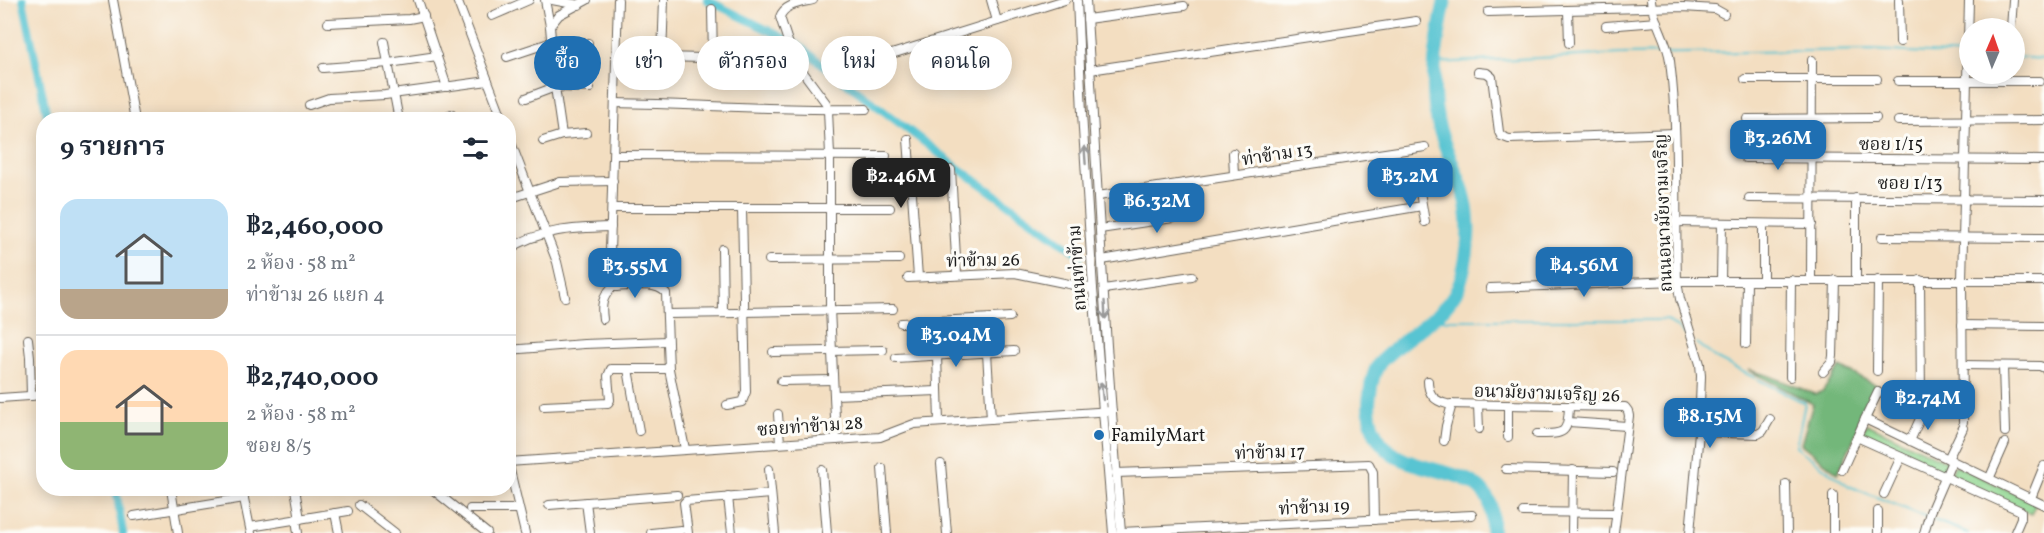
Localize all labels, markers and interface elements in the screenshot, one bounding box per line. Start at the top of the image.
north arrow [1959,18,2025,84]
map controls [1959,18,2025,84]
chip: ซื้อ [534,36,601,90]
chip: เช่า [613,36,685,90]
chip: ตัวกรอง [697,36,809,90]
chip: ใหม่ [821,36,897,90]
chip: คอนโด [909,36,1012,90]
pin: ฿3.26M [1729,120,1827,171]
text: ฿3.26M [1744,125,1812,153]
text: 9 รายการ [60,130,165,166]
icon: filters [459,132,492,165]
street label: ถนนอนามัยงามเจริญ [1649,133,1680,293]
street label: ซอย 1/15 [1859,133,1923,158]
street label: ท่าข้าม 13 [1240,138,1314,173]
one-way arrow [1079,145,1090,165]
pin: ฿2.46M [852,158,950,209]
pin: ฿3.2M [1368,158,1452,209]
text: ฿2.46M [866,163,936,191]
text: ฿3.2M [1382,163,1438,191]
street label: ซอย 1/13 [1878,172,1942,197]
pin: ฿6.32M [1108,183,1206,234]
text: ฿6.32M [1123,188,1191,216]
text: ฿2,460,000 [246,209,384,245]
icon: home [108,223,180,295]
street label: ถนนท่าข้าม [1063,224,1094,312]
pin: ฿4.56M [1535,247,1633,298]
pin: ฿3.55M [586,248,684,299]
street label: ท่าข้าม 26 [946,248,1020,275]
text: 2 ห้อง · 58 m² [246,250,356,278]
text: ฿4.56M [1550,252,1618,280]
text: ฿3.55M [602,253,668,281]
text: ท่าข้าม 26 แยก 4 [246,282,385,310]
one-way arrow [1099,299,1110,319]
pin: ฿3.04M [907,317,1005,368]
text: ฿3.04M [921,322,991,350]
text: ฿2,740,000 [246,360,378,396]
icon: home [108,374,180,446]
street label: อนามัยงามเจริญ 26 [1473,379,1620,410]
pin: ฿2.74M [1879,380,1977,431]
one-way arrow [1096,382,1107,401]
text: ฿2.74M [1895,385,1961,413]
pin: ฿8.15M [1661,398,1759,449]
text: 2 ห้อง · 58 m² [246,401,356,429]
text: ฿8.15M [1678,403,1742,431]
street label: ซอยท่าข้าม 28 [756,411,864,444]
place label: FamilyMart [1111,424,1205,449]
marker: FamilyMart [1092,428,1106,442]
text: ซอย 8/5 [246,433,312,461]
street label: ท่าข้าม 17 [1234,440,1306,467]
street label: ท่าข้าม 19 [1278,494,1350,523]

